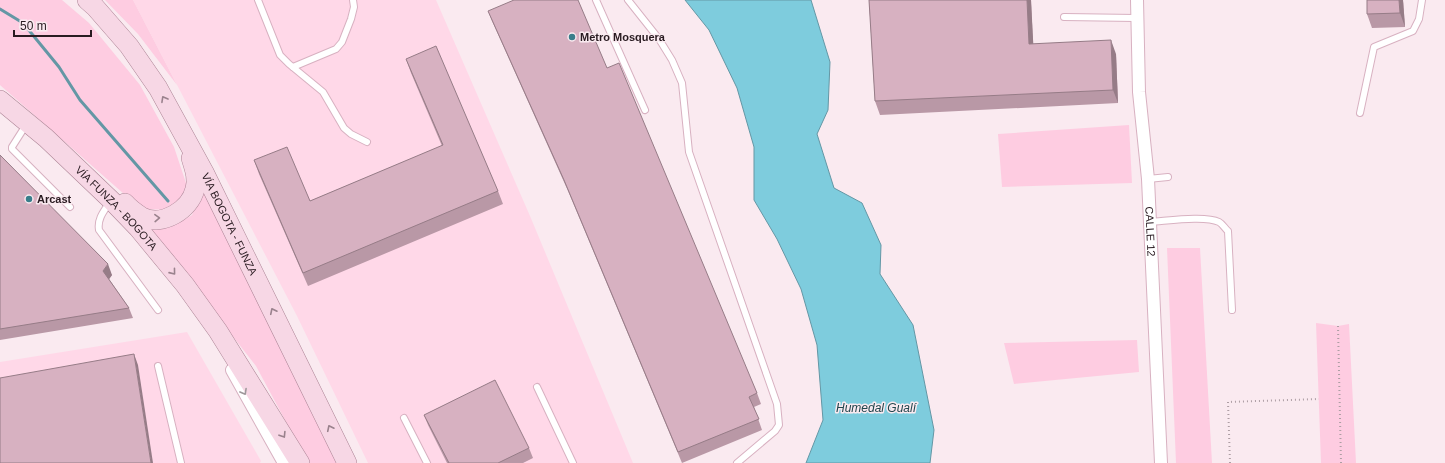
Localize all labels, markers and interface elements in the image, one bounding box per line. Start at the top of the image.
scale bar [14,12,91,38]
text: 50 m [20,19,47,33]
place label: Metro Mosquera [580,31,666,43]
marker: Metro Mosquera [567,32,577,42]
one-way arrow [162,96,169,103]
street label: VÍA FUNZA - BOGOTA [73,163,160,253]
street label: VÍA BOGOTA - FUNZA [199,171,260,278]
place label: Arcast [37,193,72,205]
marker: Arcast [24,194,34,204]
street label: CALLE 12 [1143,206,1158,257]
one-way arrow [154,214,160,222]
one-way arrow [169,267,176,274]
one-way arrow [270,308,278,316]
one-way arrow [240,388,247,396]
water label: Humedal Gualí [836,401,918,415]
one-way arrow [327,425,335,432]
one-way arrow [279,431,286,438]

